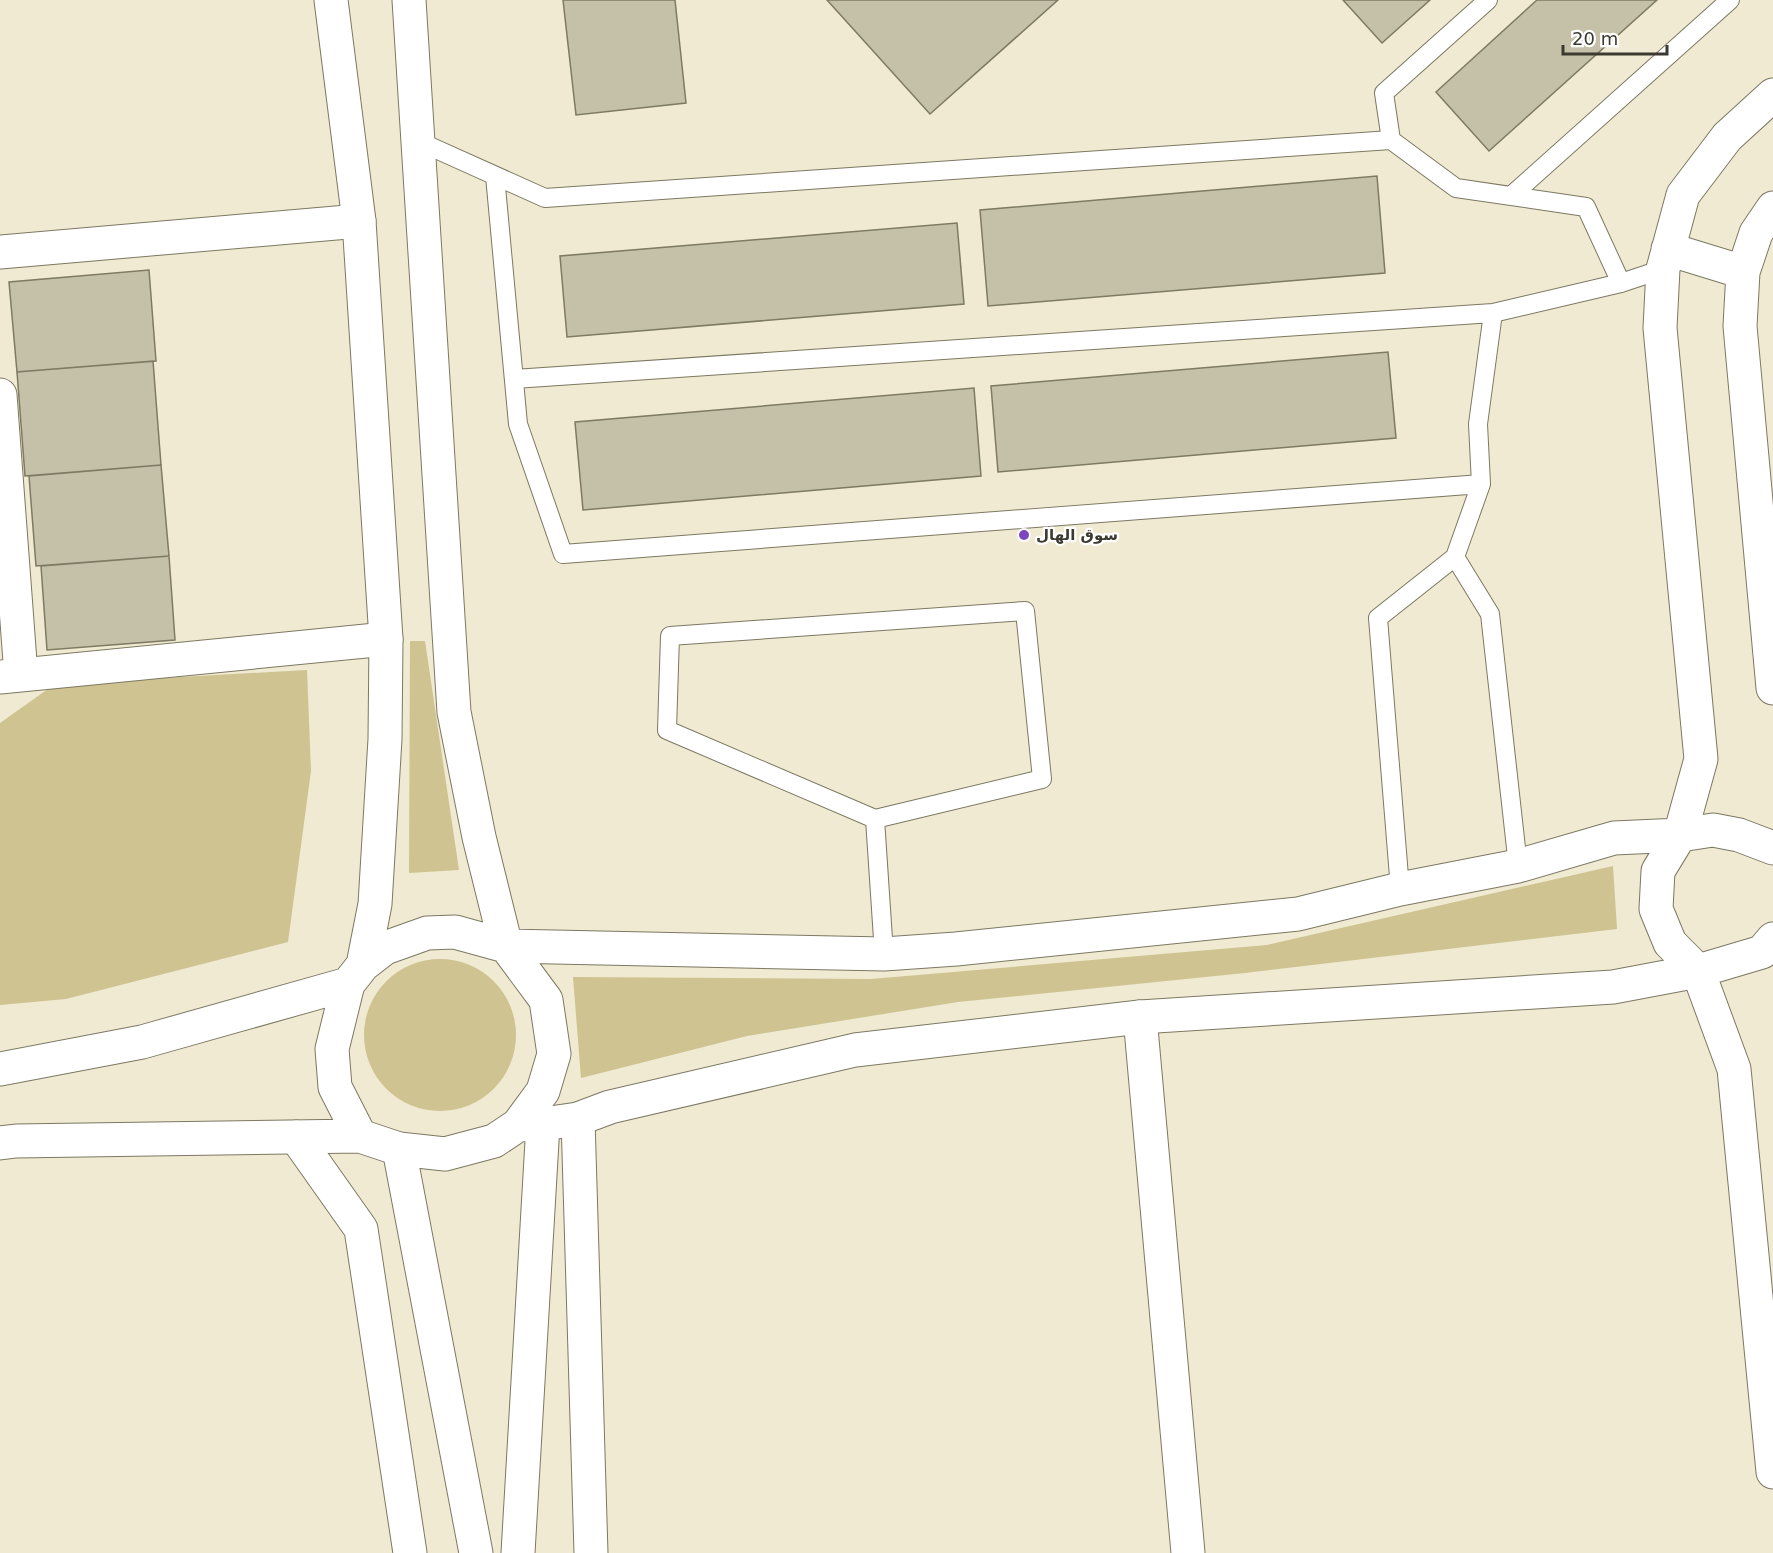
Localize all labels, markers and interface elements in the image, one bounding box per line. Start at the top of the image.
scale bar [1563,18,1666,56]
text: 20 m [1572,28,1618,49]
place label: سوق الهال [1036,526,1118,544]
marker: سوق الهال [1017,528,1031,542]

